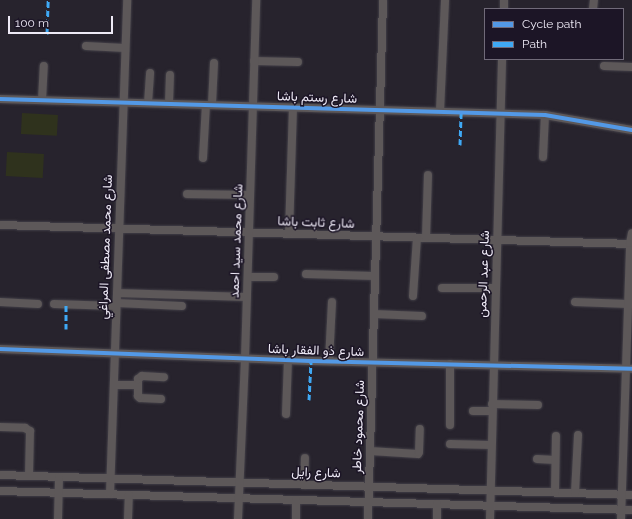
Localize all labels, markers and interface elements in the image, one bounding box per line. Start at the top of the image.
scale bar [10,8,115,34]
legend [484,8,624,60]
text: 100 m [15,16,49,30]
text: Cycle path [522,17,581,31]
text: Path [522,37,547,51]
street label: شارع رستم باشا [277,89,357,107]
street label: شارع محمد مصطفى المراغي [96,174,116,320]
street label: شارع محمد سيد احمد [227,184,247,298]
street label: شارع ثابت باشا [277,214,355,232]
street label: شارع عبد الرحمن [475,230,493,318]
street label: شارع ذو الفقار باشا [267,342,365,360]
street label: شارع محمود خاطر [350,380,368,474]
street label: شارع رايل [291,464,341,482]

